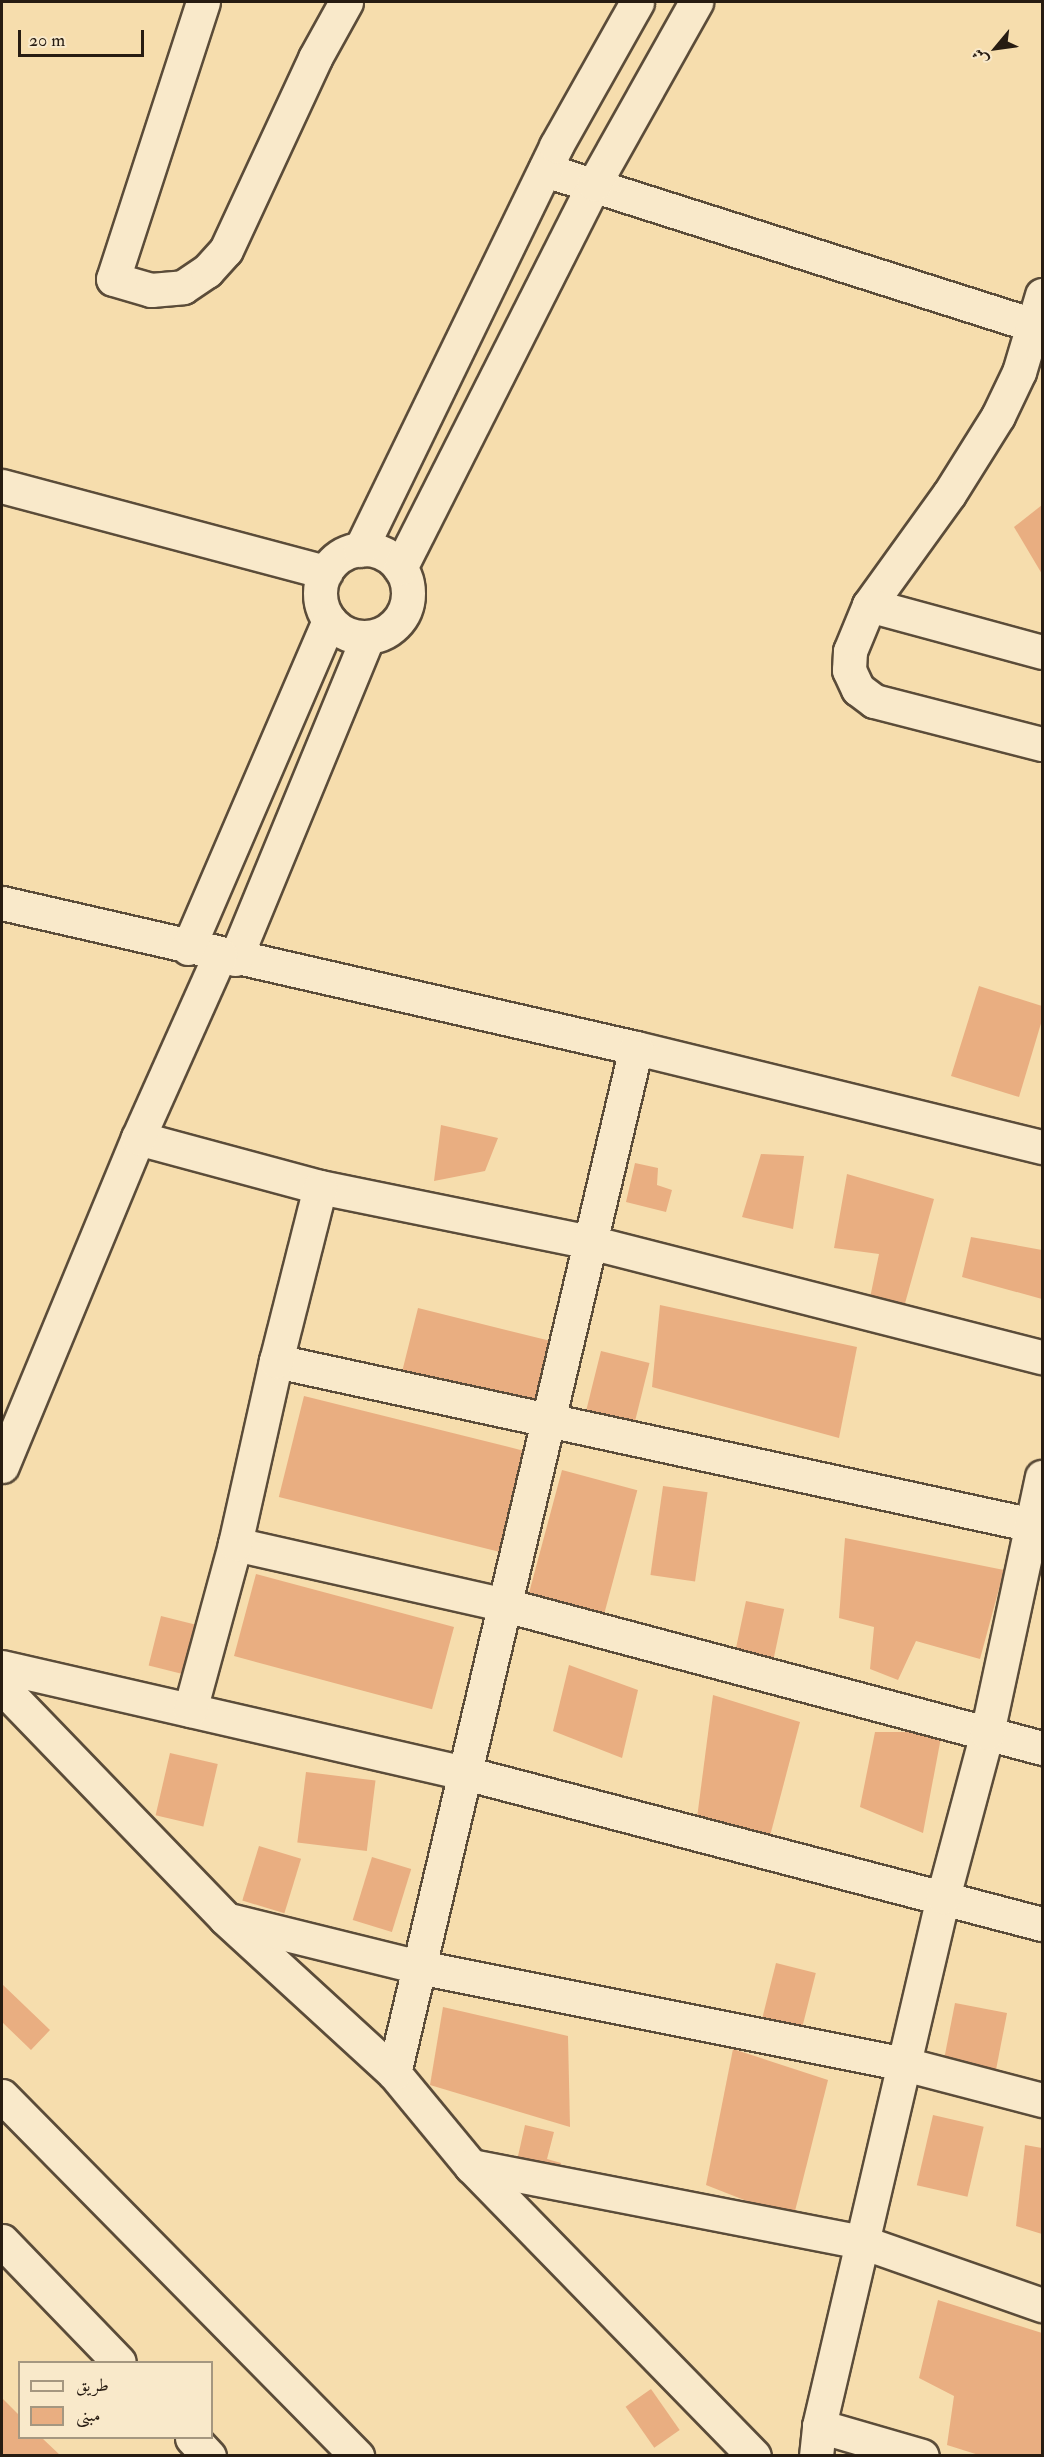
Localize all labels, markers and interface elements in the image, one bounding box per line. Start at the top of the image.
scale bar [21,18,147,56]
north arrow [966,18,1026,78]
text: 20 m [29,29,65,52]
text: ش [968,45,993,69]
legend [18,2361,213,2439]
text: طريق [76,2374,109,2397]
text: مبنى [76,2404,101,2427]

